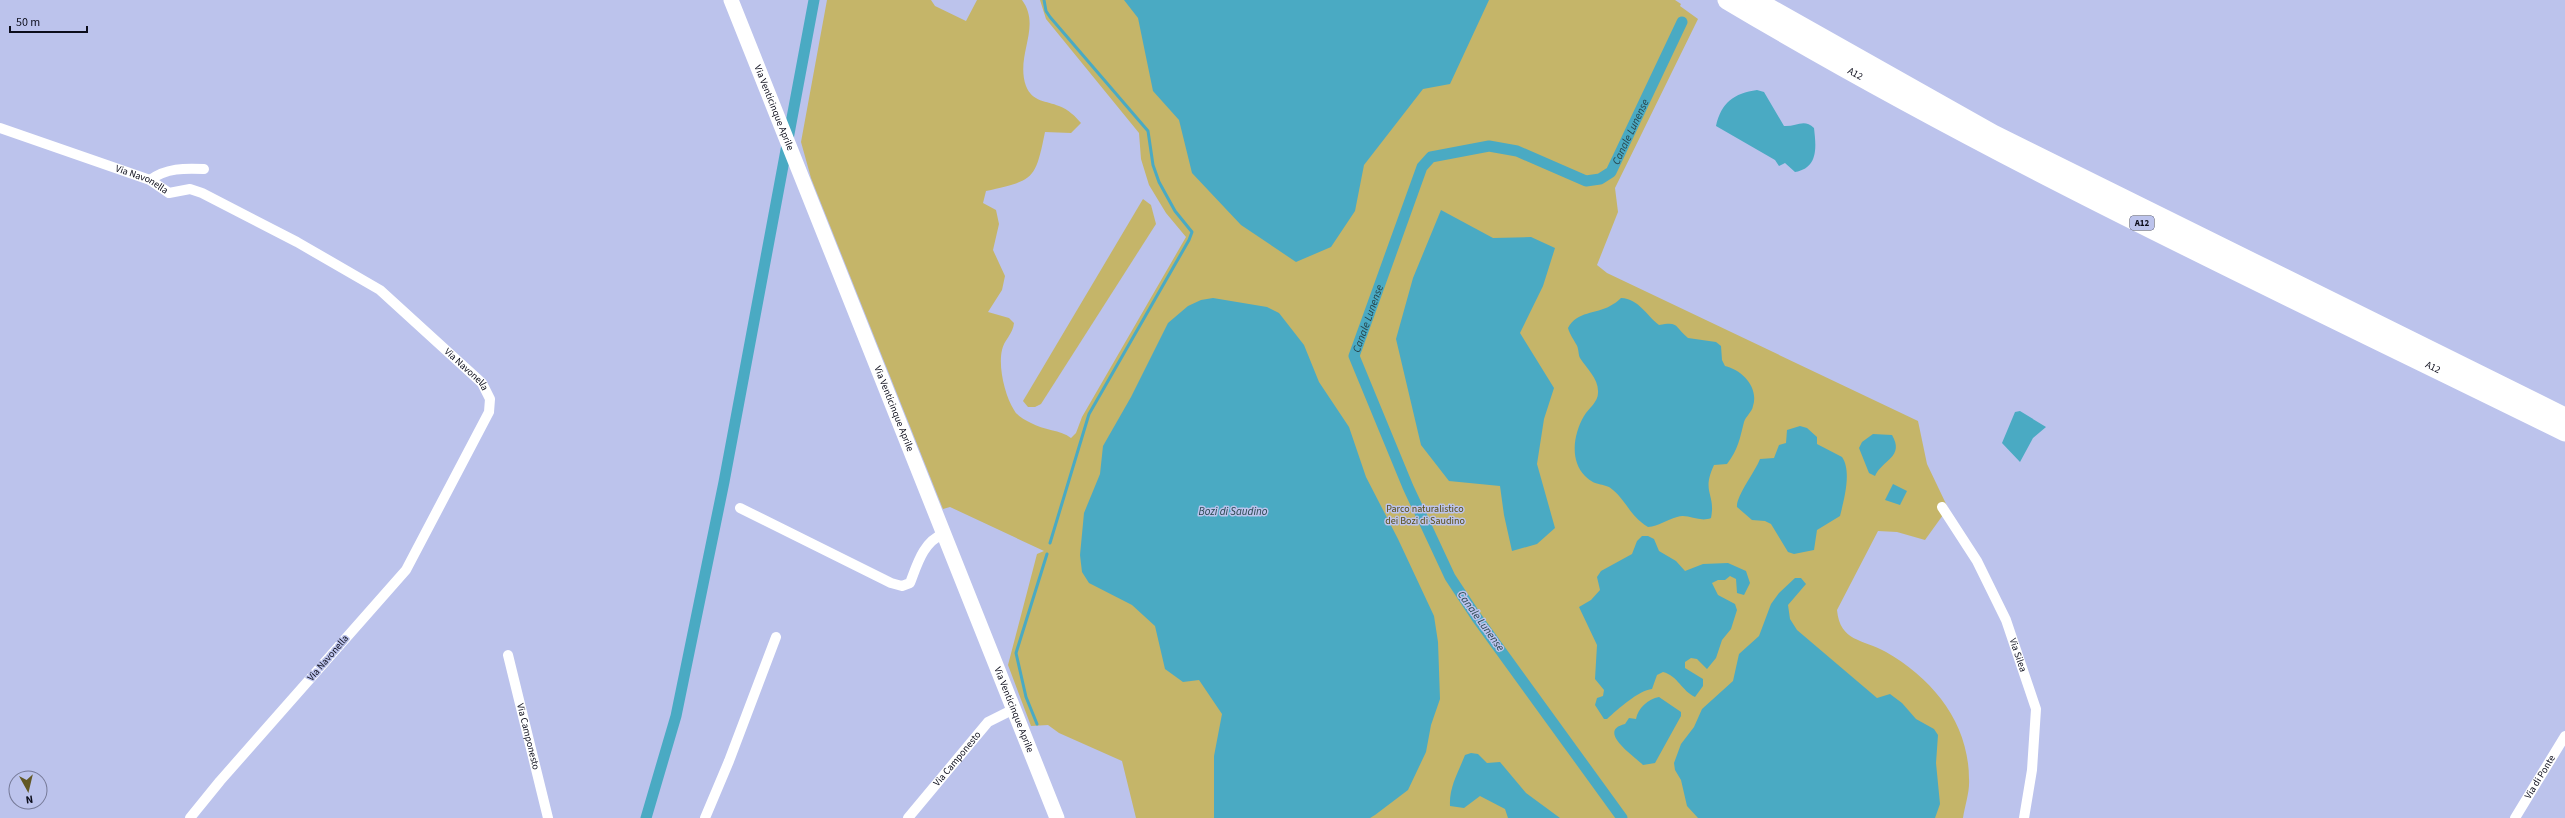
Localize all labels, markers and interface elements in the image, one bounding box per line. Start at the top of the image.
scale bar [10,8,87,34]
text: 50 m [16,14,40,31]
street label: Via Venticinque Aprile [751,63,797,153]
street label: A12 [1845,64,1865,84]
water label: Canale Lunense [1608,96,1652,167]
street label: Via Navonella [114,162,171,197]
road number: A12 [2130,216,2154,230]
water label: Canale Lunense [1348,282,1387,355]
street label: Via Navonella [441,345,492,393]
street label: A12 [2423,358,2443,377]
street label: Via Venticinque Aprile [871,364,917,454]
park label: Parco naturalistico dei Bozi di Saudino [1385,502,1465,528]
water label: Bozi di Saudino [1199,504,1268,519]
water label: Canale Lunense [1454,588,1508,654]
street label: Via Navonella [304,632,352,684]
street label: Via Silea [2006,636,2030,674]
street label: Via Venticinque Aprile [991,665,1037,755]
street label: Via Camponesto [513,702,543,771]
street label: Via Camponesto [930,728,984,789]
street label: Via di Ponte [2521,752,2559,802]
north arrow [8,770,48,810]
text: N [25,791,34,807]

